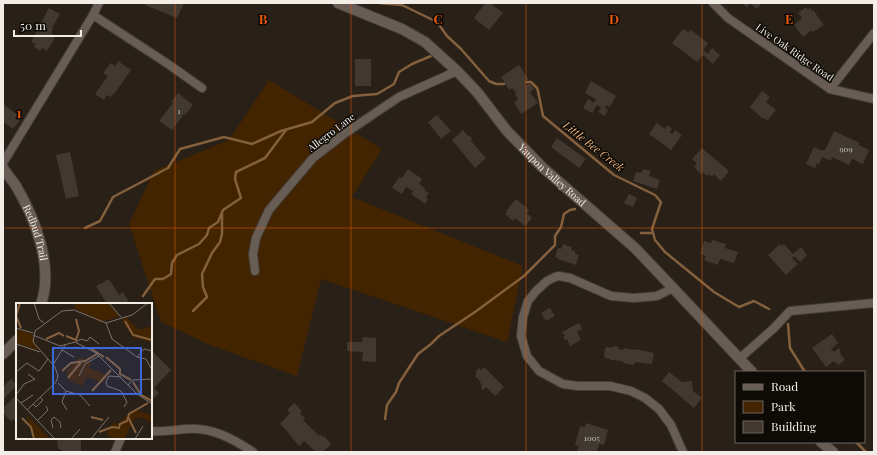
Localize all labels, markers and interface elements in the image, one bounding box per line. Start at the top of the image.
text: B [259,10,268,27]
text: C [433,10,443,27]
text: D [609,10,619,27]
text: E [785,10,793,27]
scale bar [14,12,81,38]
text: 50 m [20,17,46,33]
street label: Live Oak Ridge Road [753,20,837,84]
text: 1 [17,104,22,121]
house number: 1 [178,105,181,116]
street label: Allegro Lane [303,109,358,155]
water label: Little Bee Creek [560,117,628,175]
street label: Yaupon Valley Road [515,140,589,209]
house number: 909 [840,143,852,154]
street label: Redbud Trail [20,202,51,262]
inset map [16,303,152,439]
legend [735,371,865,443]
text: Road [771,378,798,394]
text: Park [771,398,796,414]
text: Building [771,418,817,434]
house number: 1005 [584,432,600,443]

